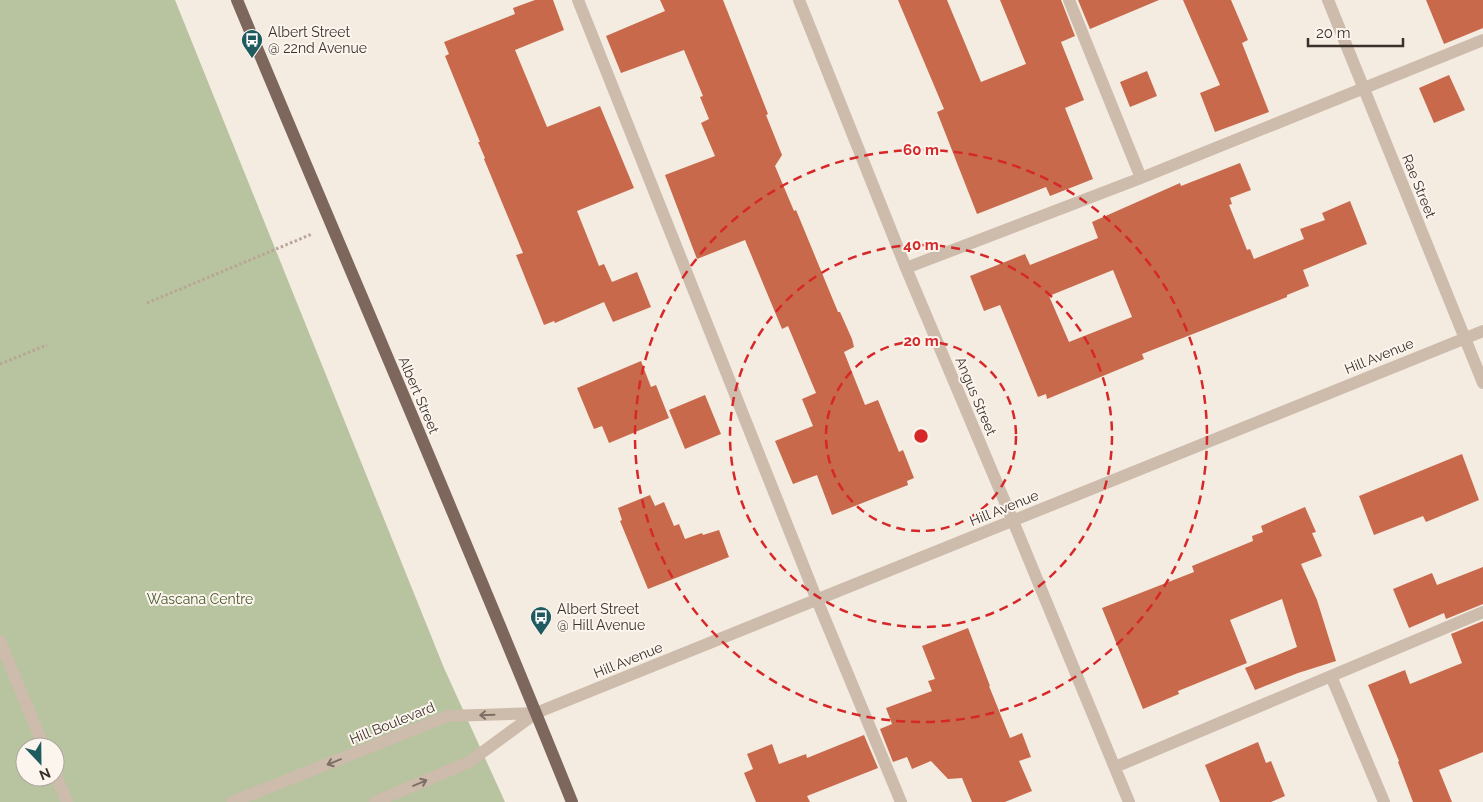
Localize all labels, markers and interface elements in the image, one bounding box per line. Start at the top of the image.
scale bar [1308,15,1403,47]
place label: Albert Street @ 22nd Avenue [268,24,367,56]
text: 20 m [1316,24,1351,42]
bus stop icon: Albert Street @ 22nd Avenue [240,28,264,59]
text: 60 m [903,141,939,159]
street label: Rae Street [1399,152,1439,220]
text: 40 m [903,236,939,254]
text: 20 m [903,332,939,350]
street label: Hill Avenue [1342,335,1416,377]
street label: Albert Street [396,354,443,436]
street label: Angus Street [952,354,1000,438]
centre of rings [912,427,930,445]
street label: Hill Avenue [967,487,1041,529]
park label: Wascana Centre [147,591,253,607]
place label: Albert Street @ Hill Avenue [557,601,645,633]
bus stop icon: Albert Street @ Hill Avenue [529,605,553,636]
street label: Hill Avenue [591,639,665,681]
street label: Hill Boulevard [347,699,437,747]
one-way arrow [480,710,496,720]
north arrow [15,737,65,787]
one-way arrow [326,758,342,767]
text: N [37,765,53,783]
one-way arrow [412,778,427,787]

